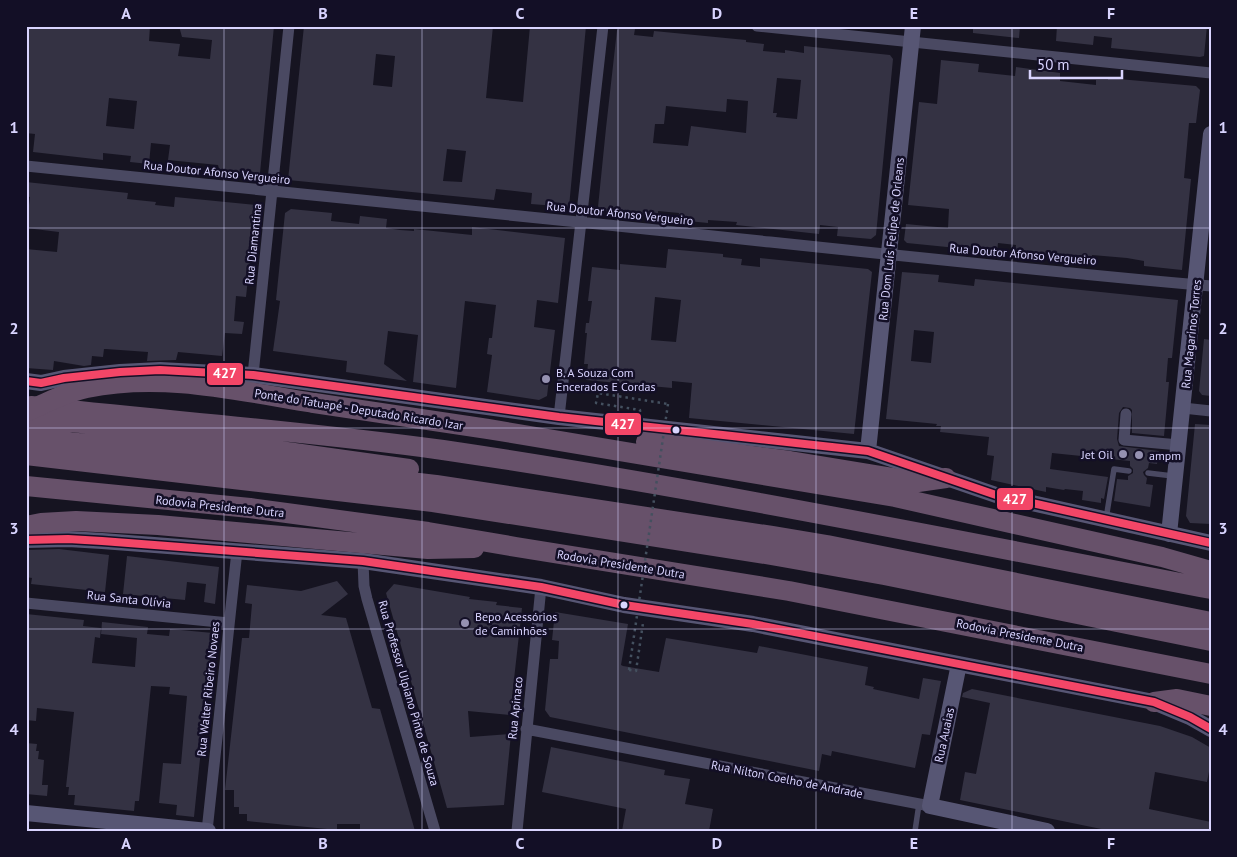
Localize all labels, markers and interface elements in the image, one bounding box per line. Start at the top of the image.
text: A [121,3,131,23]
text: B [318,3,328,23]
text: C [516,3,525,23]
text: D [712,3,722,23]
text: E [910,3,918,23]
text: F [1107,3,1115,23]
scale bar [1030,48,1122,80]
text: 50 m [1037,55,1070,74]
text: 1 [9,117,19,137]
text: 1 [1218,117,1228,137]
street label: Rua Doutor Afonso Vergueiro [143,157,291,187]
street label: Rua Dom Luís Felipe de Orleans [875,157,907,321]
street label: Rua Doutor Afonso Vergueiro [546,198,694,228]
street label: Rua Diamantina [241,203,265,285]
street label: Rua Doutor Afonso Vergueiro [949,240,1097,268]
street label: Rua Magarinos Torres [1178,279,1204,389]
text: 2 [9,318,19,338]
text: 2 [1218,318,1228,338]
line badge: 427 [206,362,244,386]
text: 427 [213,364,237,382]
place label: B. A Souza Com Encerados E Cordas [556,365,655,394]
marker: B. A Souza Com Encerados E Cordas [540,373,552,385]
street label: Ponte do Tatuapé - Deputado Ricardo Izar [253,385,465,433]
line badge: 427 [604,412,642,436]
text: 427 [611,415,635,433]
unlabelled marker [671,425,681,435]
place label: Jet Oil [1080,447,1113,462]
marker: Jet Oil [1117,448,1129,460]
place label: ampm [1149,448,1181,463]
marker: ampm [1133,449,1145,461]
line badge: 427 [996,487,1034,511]
text: 427 [1003,490,1027,508]
street label: Rodovia Presidente Dutra [155,492,285,520]
text: 3 [9,518,19,538]
text: 3 [1218,518,1228,538]
street label: Rodovia Presidente Dutra [556,546,686,582]
street label: Rua Santa Olívia [86,587,172,611]
street label: Rua Professor Ulpiano Pinto de Souza [375,598,443,788]
unlabelled marker [619,600,629,610]
place label: Bepo Acessórios de Caminhões [475,609,557,638]
street label: Rodovia Presidente Dutra [955,615,1085,655]
marker: Bepo Acessórios de Caminhões [459,617,471,629]
street label: Rua Walter Ribeiro Novaes [193,621,223,757]
street label: Rua Apinaco [504,676,526,740]
street label: Rua Auaias [931,706,957,764]
text: 4 [9,719,19,739]
text: 4 [1218,719,1228,739]
street label: Rua Nílton Coelho de Andrade [710,757,864,801]
text: A [121,833,131,853]
text: B [318,833,328,853]
text: C [516,833,525,853]
text: D [712,833,722,853]
text: E [910,833,918,853]
text: F [1107,833,1115,853]

